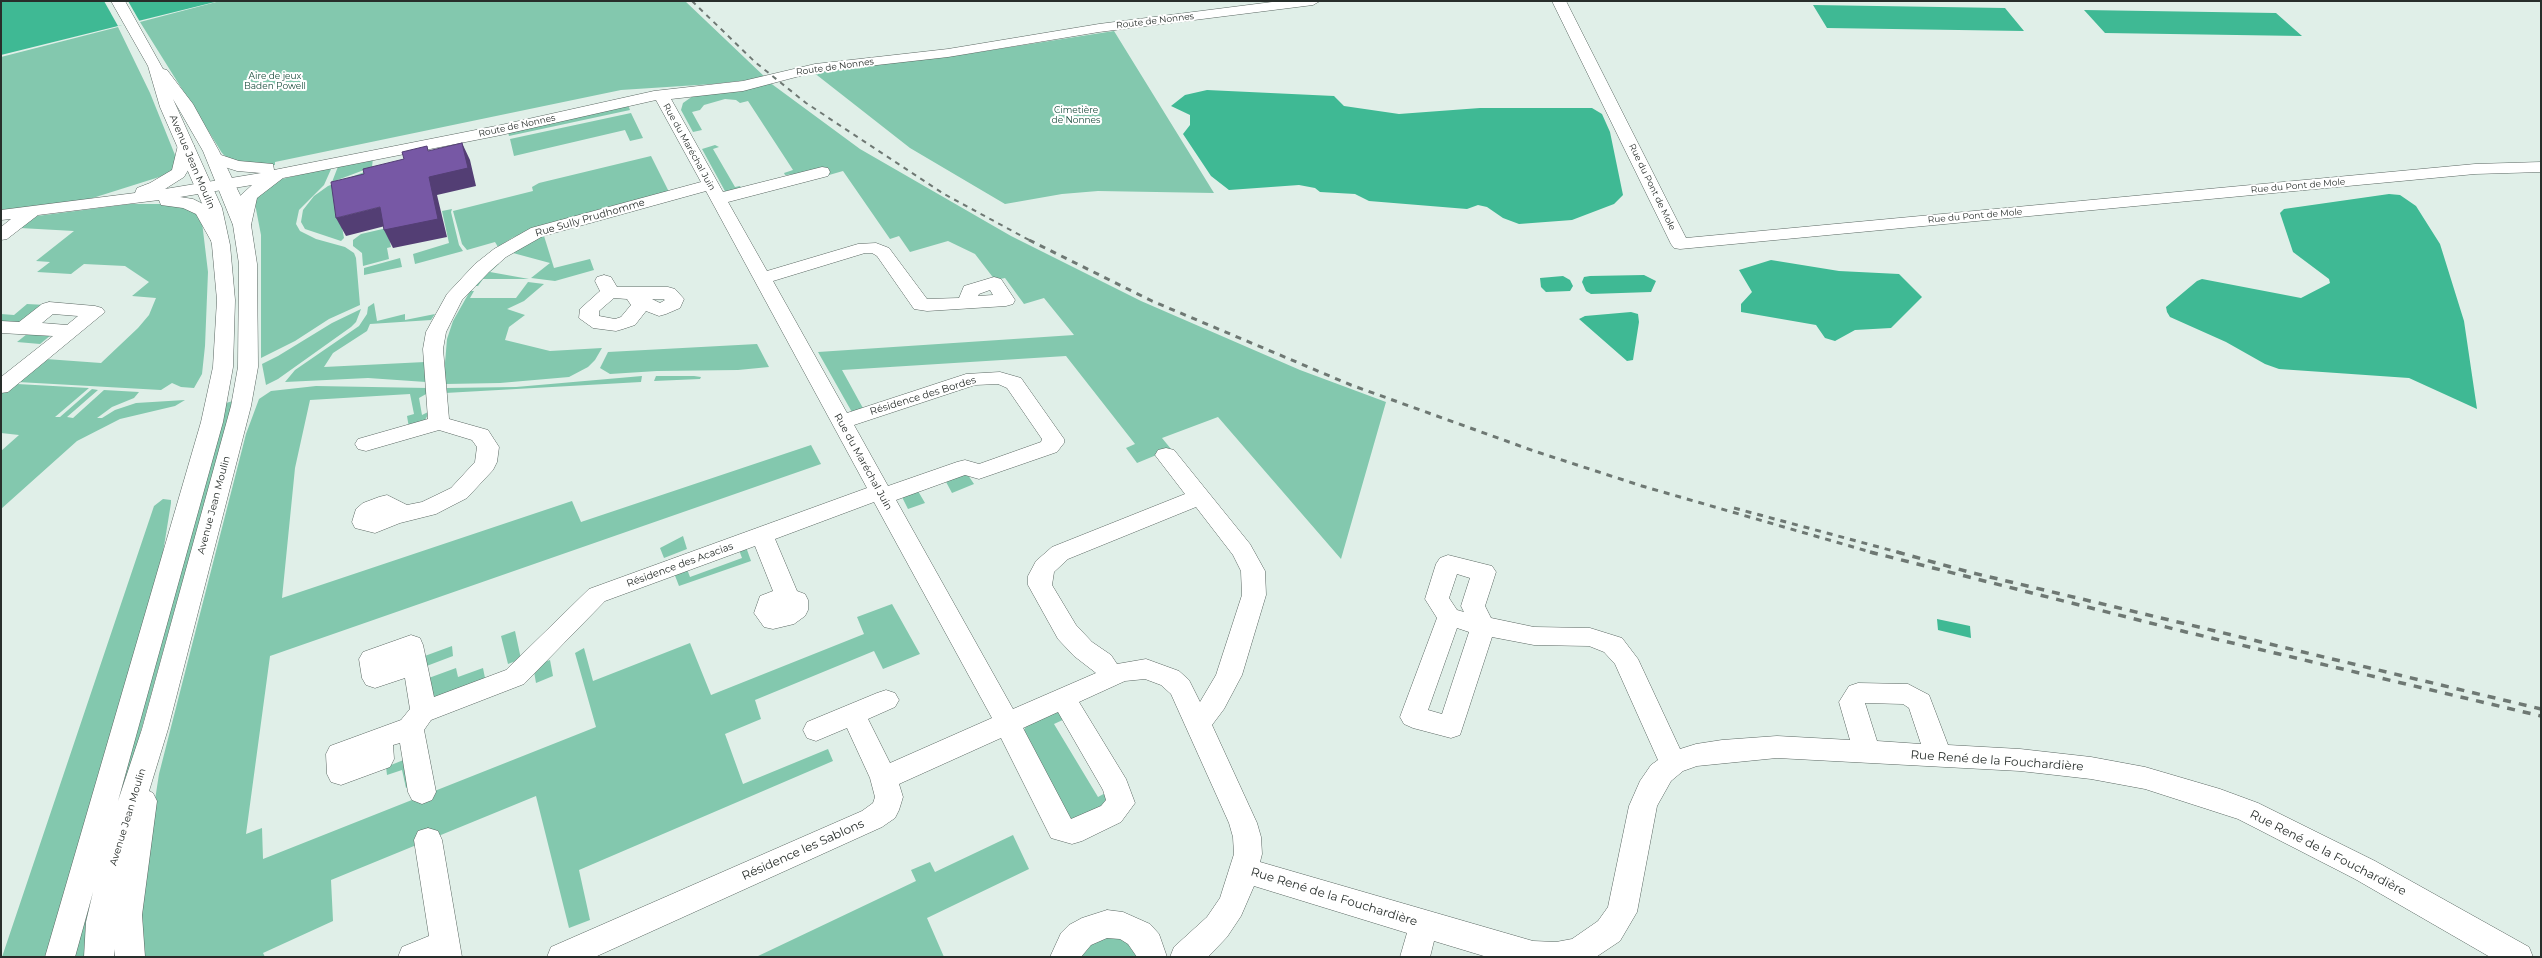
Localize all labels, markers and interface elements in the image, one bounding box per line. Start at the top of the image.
street label: Route de Nonnes [1115,11,1195,31]
street label: Route de Nonnes [795,56,875,78]
park label: Aire de jeux Baden Powell [244,71,306,92]
street label: Rue du Maréchal Juin [661,102,717,192]
park label: Cimetière de Nonnes [1052,105,1100,126]
street label: Avenue Jean Moulin [167,113,217,211]
street label: Route de Nonnes [478,113,556,139]
street label: Rue du Pont de Mole [1626,142,1678,232]
street label: Rue du Pont de Mole [2250,176,2346,196]
street label: Rue Sully Prudhomme [534,197,646,239]
street label: Rue du Pont de Mole [1927,206,2023,226]
street label: Résidence des Bordes [868,374,978,418]
street label: Rue du Maréchal Juin [831,412,895,512]
street label: Avenue Jean Moulin [195,455,233,555]
street label: Résidence des Acacias [625,540,735,590]
street label: Rue René de la Fouchardière [1910,748,2084,774]
street label: Avenue Jean Moulin [107,767,149,867]
street label: Rue René de la Fouchardière [2247,807,2409,899]
street label: Résidence les Sablons [740,817,866,883]
street label: Rue René de la Fouchardière [1249,865,1419,929]

